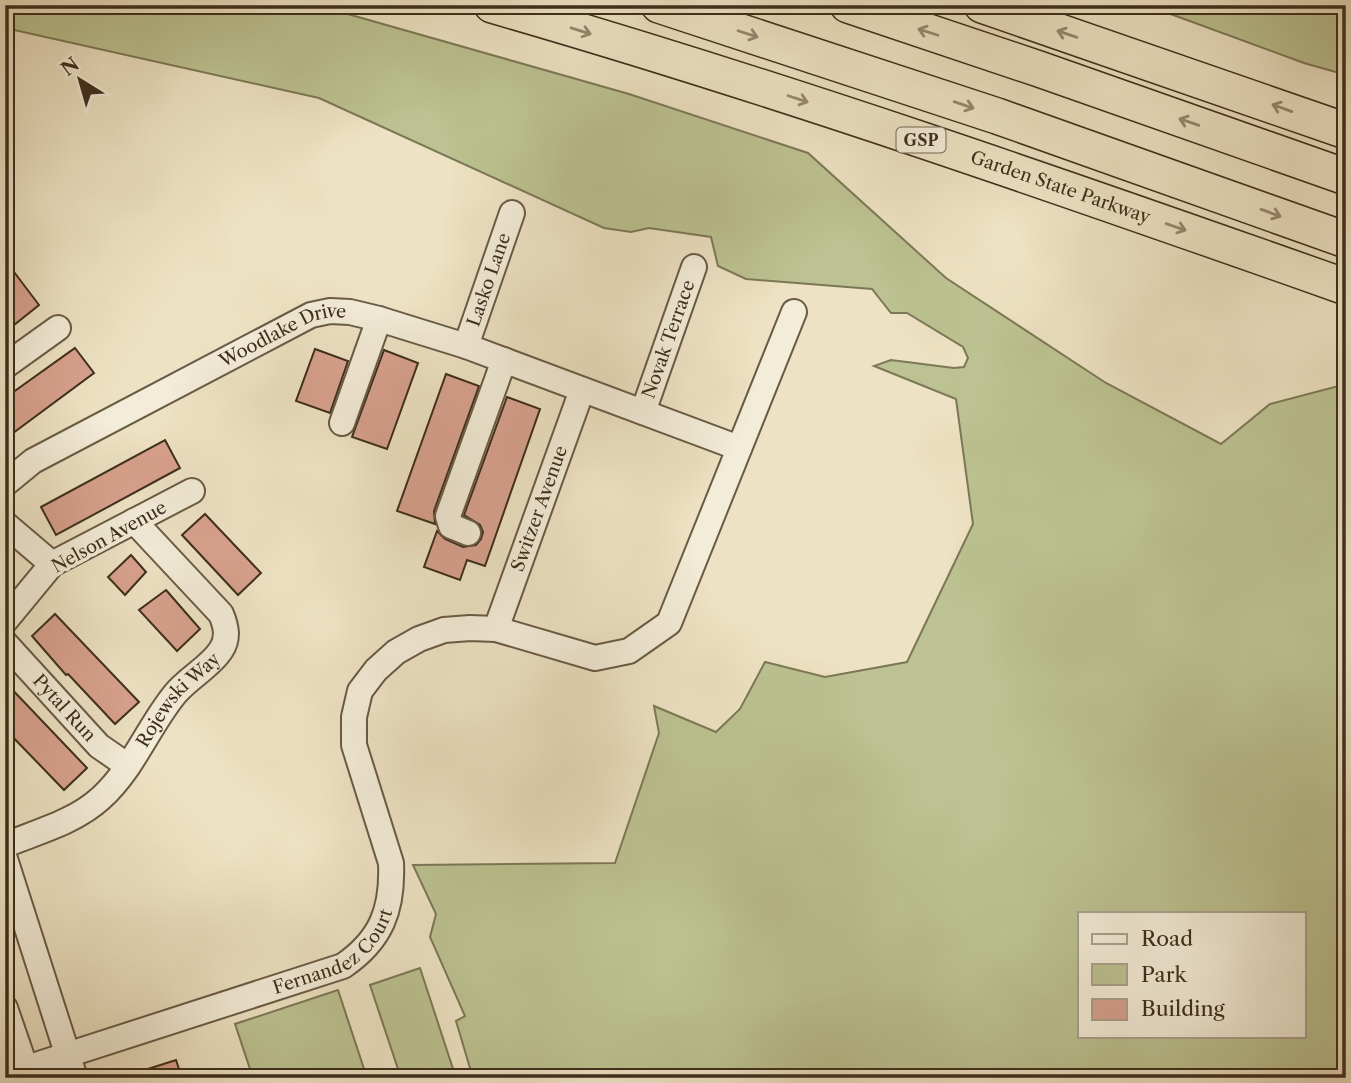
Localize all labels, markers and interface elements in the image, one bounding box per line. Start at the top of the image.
one-way arrow [917,25,939,38]
one-way arrow [570,26,592,39]
one-way arrow [1056,27,1078,39]
one-way arrow [736,28,758,41]
north arrow [46,46,116,116]
text: N [57,53,84,81]
one-way arrow [787,93,809,106]
one-way arrow [952,100,974,112]
one-way arrow [1271,101,1293,113]
one-way arrow [1178,115,1200,127]
road number: GSP [897,128,946,152]
street label: Garden State Parkway [968,146,1154,229]
one-way arrow [1259,207,1281,220]
one-way arrow [1164,222,1186,234]
street label: Lasko Lane [463,230,515,329]
street label: Novak Terrace [638,277,700,402]
street label: Woodlake Drive [215,300,347,373]
street label: Switzer Avenue [507,443,572,574]
street label: Nelson Avenue [48,496,170,578]
street label: Rojewski Way [132,647,225,751]
street label: Pytal Run [28,670,101,746]
street label: Fernandez Court [270,906,397,999]
legend [1078,912,1306,1038]
text: Road [1141,926,1193,951]
text: Park [1141,962,1187,987]
text: Building [1141,996,1226,1021]

